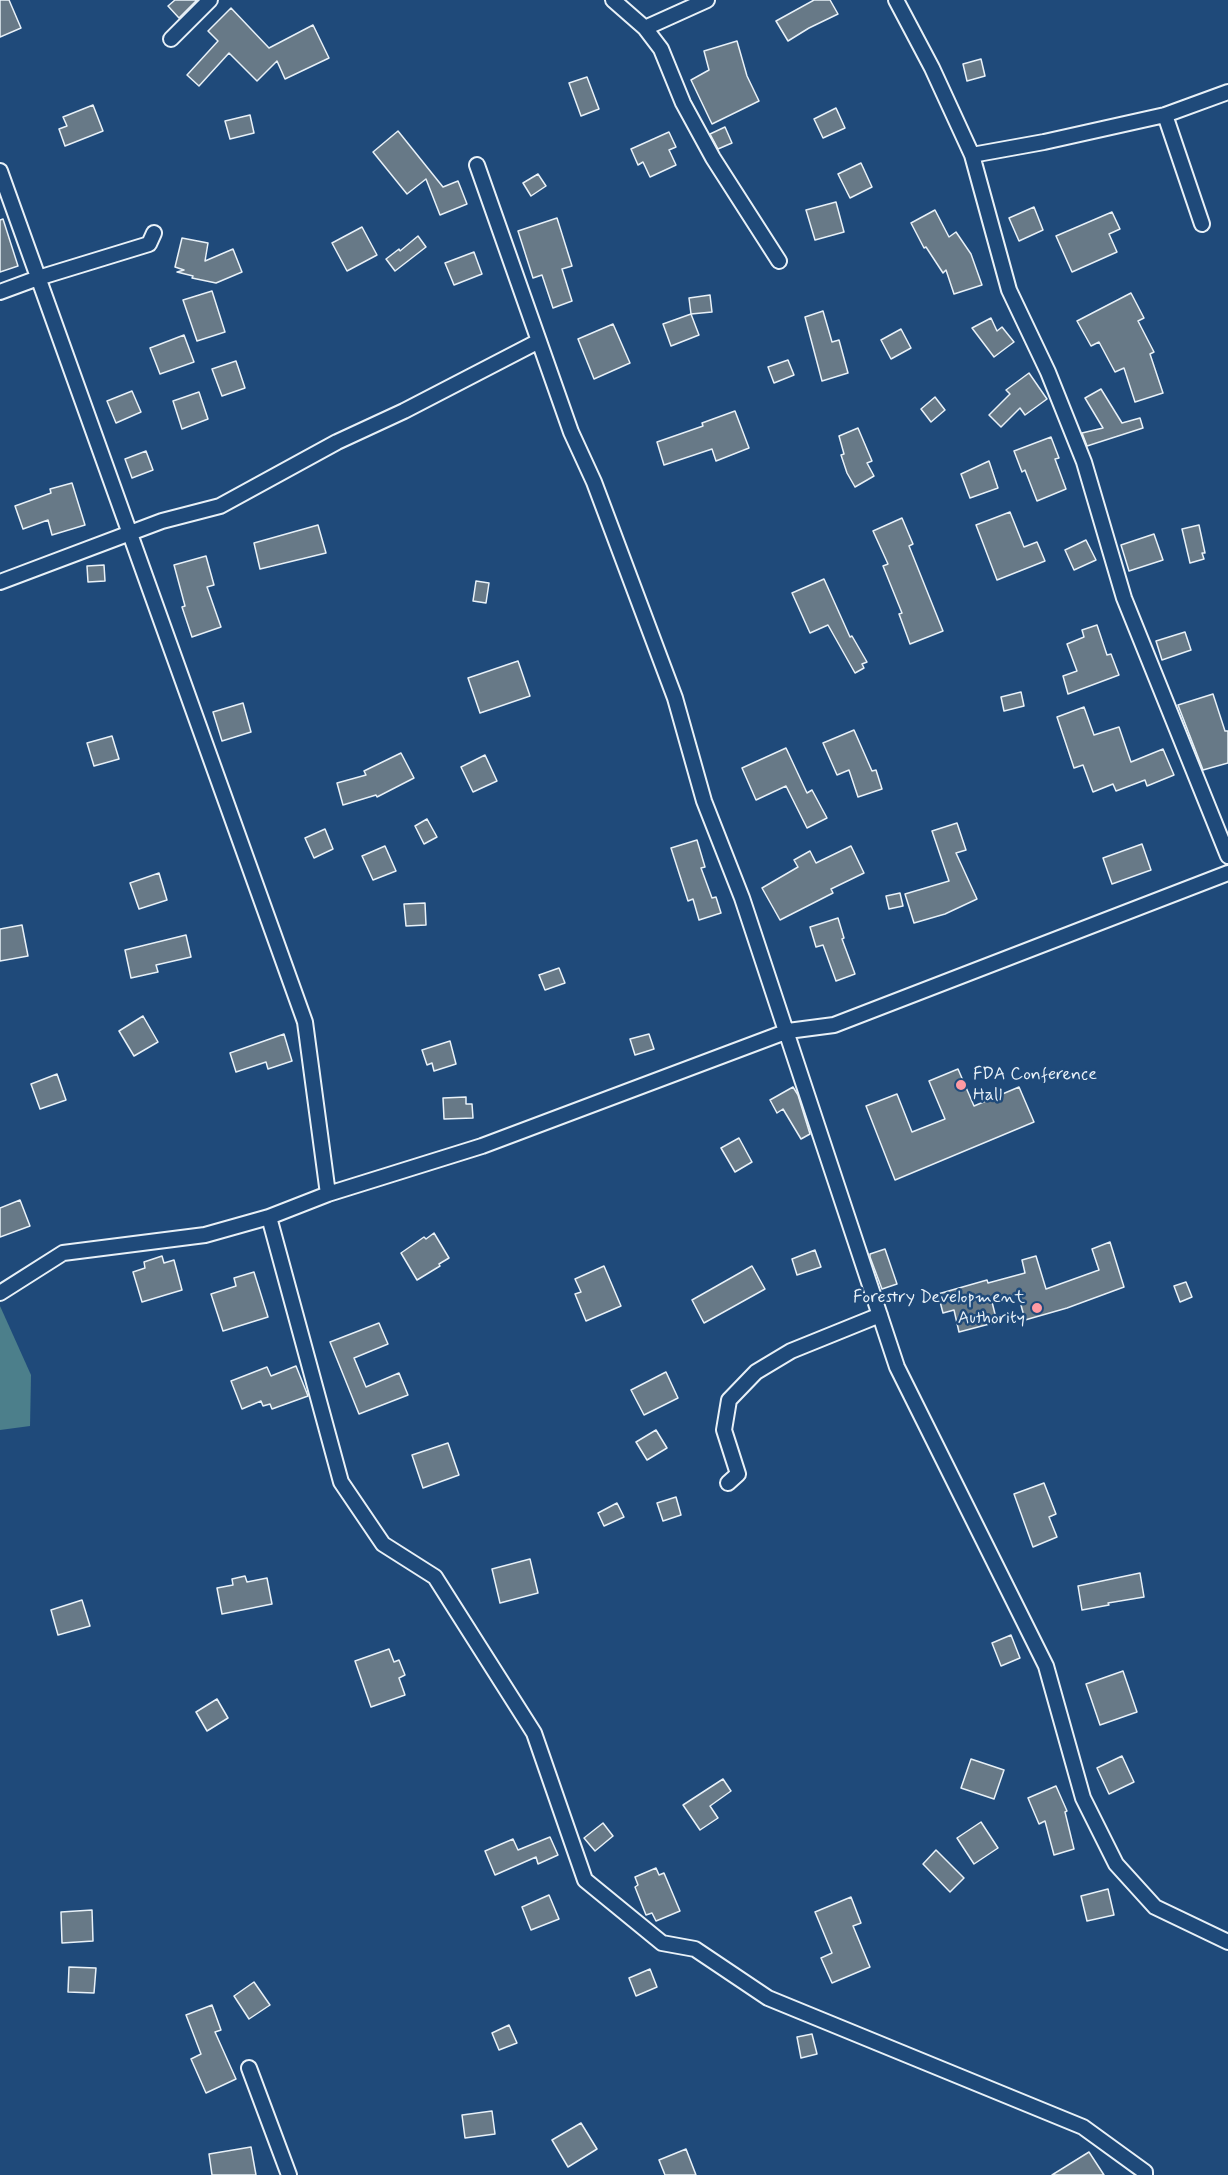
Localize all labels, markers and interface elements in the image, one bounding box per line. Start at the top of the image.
place label: FDA Conference Hall [973,1064,1097,1106]
marker: FDA Conference Hall [954,1078,968,1092]
place label: Forestry Development Authority [853,1287,1025,1330]
marker: Forestry Development Authority [1030,1301,1044,1315]

